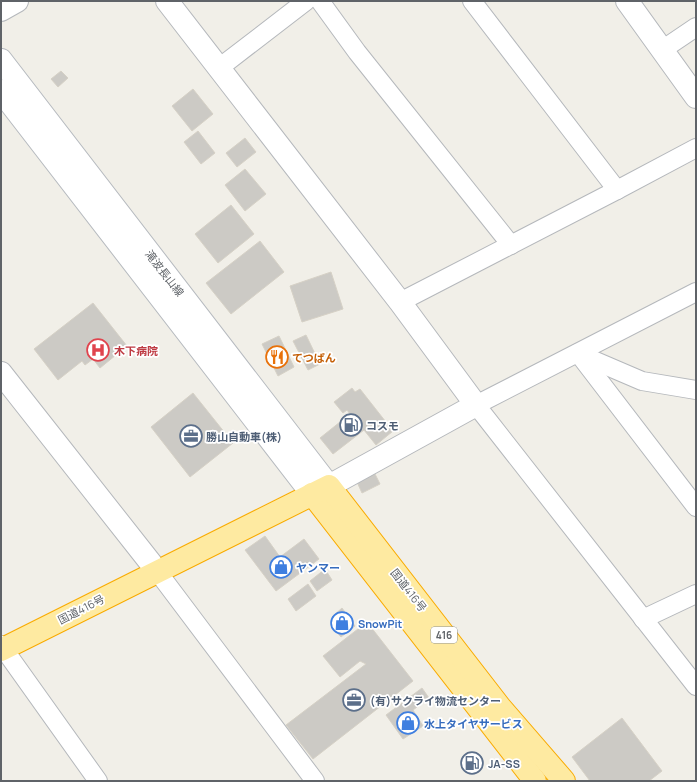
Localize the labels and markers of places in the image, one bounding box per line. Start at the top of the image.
hospital icon: 木下病院 [85,337,111,363]
place label: 木下病院 [114,343,158,358]
restaurant icon: てつぱん [264,344,290,370]
place label: てつぱん [292,350,336,365]
fuel station icon: コスモ [338,412,364,438]
place label: コスモ [366,418,399,433]
office icon: 勝山自動車(株) [178,423,204,449]
place label: 勝山自動車(株) [206,429,282,444]
shop icon: ヤンマー [268,554,294,580]
place label: ヤンマー [296,560,340,575]
shop icon: SnowPit [329,610,355,636]
place label: SnowPit [358,616,403,631]
office icon: (有)サクライ物流センター [341,687,367,713]
place label: (有)サクライ物流センター [370,693,501,708]
shop icon: 水上タイヤサービス [395,710,421,736]
place label: 水上タイヤサービス [424,716,523,731]
fuel station icon: JA-SS [459,750,485,776]
place label: JA-SS [488,756,520,771]

